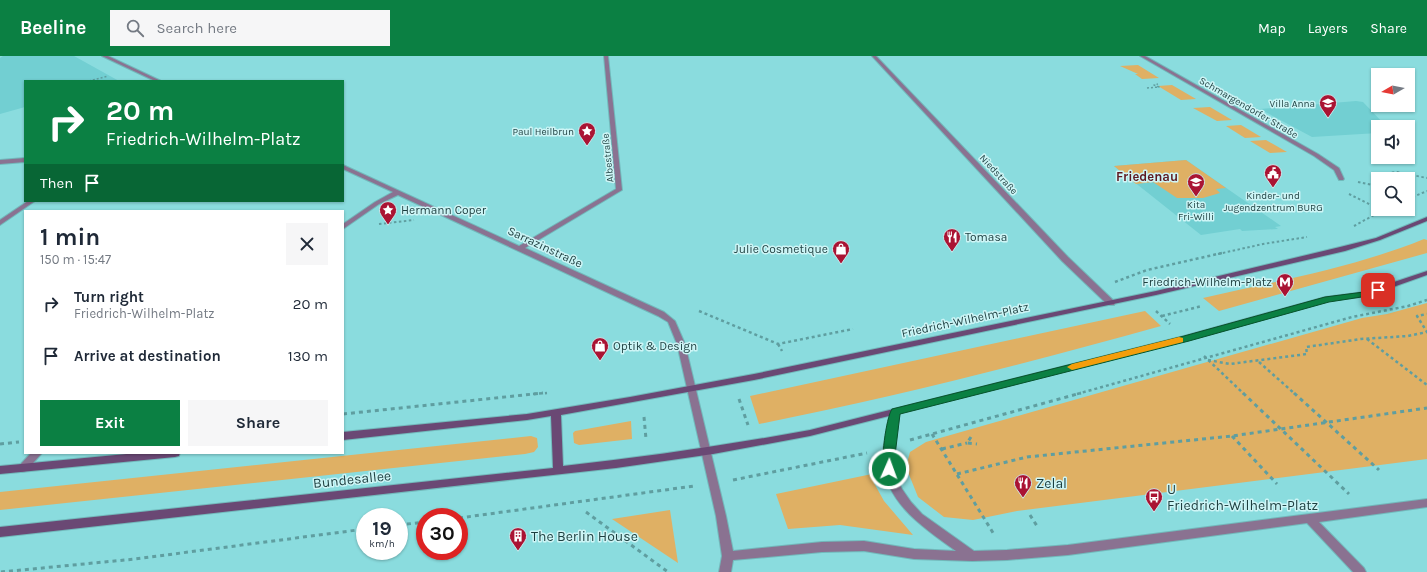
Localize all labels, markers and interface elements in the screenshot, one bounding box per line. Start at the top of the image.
search box [110,10,390,46]
text: Beeline [20,17,86,39]
icon: search [124,17,146,39]
text: Search here [156,19,237,37]
text: Map [1258,20,1286,37]
text: Layers [1308,20,1348,37]
text: Share [1370,20,1407,37]
north arrow [1371,68,1415,112]
map controls [1371,68,1415,216]
street label: Schmargendorfer Straße [1197,75,1300,141]
school or university icon: Villa Anna [1318,93,1338,118]
text: 20 m [106,94,174,127]
icon: right [40,96,92,148]
place label: Villa Anna [1270,98,1315,110]
button: sound [1371,120,1415,164]
place icon: Paul Heilbrun [577,121,597,146]
place label: Paul Heilbrun [512,126,574,138]
text: Friedrich-Wilhelm-Platz [106,128,300,150]
street label: Albestraße [599,133,617,183]
street label: Niedstraße [977,152,1020,197]
public building icon: Kinder- und Jugendzentrum BURG [1263,163,1283,188]
district label: Friedenau [1116,169,1178,184]
icon: arrive [81,172,103,194]
school or university icon: Kita Fri-Willi [1186,172,1206,197]
button: search [1371,172,1415,216]
text: Then [40,174,73,192]
place label: Kinder- und Jugendzentrum BURG [1223,190,1323,214]
place label: Kita Fri-Willi [1178,199,1214,223]
place icon: Hermann Coper [378,200,398,225]
place label: Hermann Coper [401,203,487,217]
text: 1 min [40,223,100,251]
button: close [286,223,328,265]
street label: Sarrazinstraße [505,224,585,270]
restaurant icon: Tomasa [942,227,962,252]
place label: Tomasa [965,230,1007,244]
shop icon: Julie Cosmetique [831,239,851,264]
place label: Julie Cosmetique [734,242,828,256]
text: 150 m · 15:47 [40,252,111,267]
metro station icon: Friedrich-Wilhelm-Platz [1275,272,1295,297]
pin [1361,273,1395,307]
place label: Friedrich-Wilhelm-Platz [1142,275,1272,289]
icon: arrive [1367,279,1389,301]
text: Turn right [74,288,144,306]
icon: right [40,293,62,315]
text: 20 m [293,295,328,313]
street label: Friedrich-Wilhelm-Platz [900,300,1030,340]
text: Friedrich-Wilhelm-Platz [74,306,214,321]
shop icon: Optik & Design [590,336,610,361]
place label: Optik & Design [613,339,697,353]
icon: arrive [40,345,62,367]
text: Arrive at destination [74,347,221,365]
text: 130 m [288,347,328,365]
button: Exit [40,400,180,446]
button: Share [188,400,328,446]
position arrow [868,448,910,490]
street label: Bundesallee [312,467,392,492]
restaurant icon: Zelal [1013,473,1033,498]
place label: Zelal [1036,475,1067,492]
place label: U Friedrich-Wilhelm-Platz [1167,481,1318,514]
bus stop icon: U Friedrich-Wilhelm-Platz [1144,487,1164,512]
speed limit sign: 30 [416,508,468,560]
text: 19 [372,517,392,540]
building icon: The Berlin House [508,526,528,551]
place label: The Berlin House [531,528,638,545]
text: km/h [369,538,395,550]

